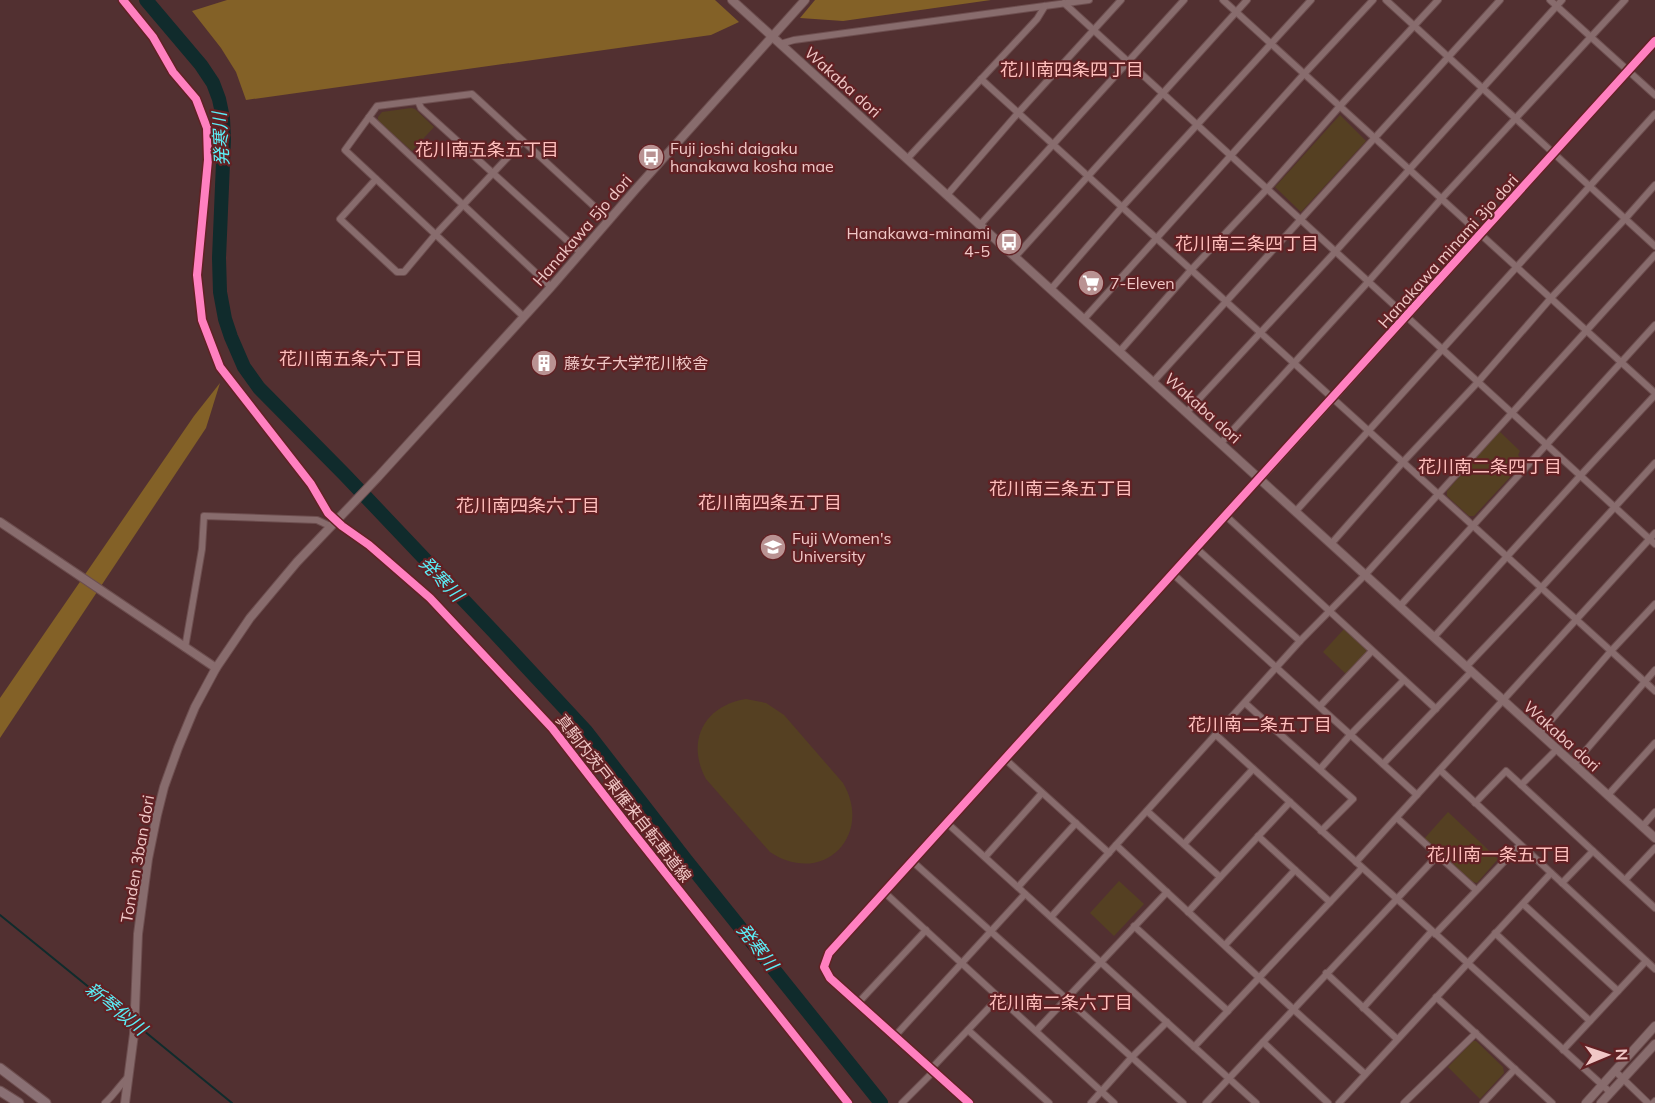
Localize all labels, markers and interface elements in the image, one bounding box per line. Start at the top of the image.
street label: Wakaba dori [801,42,885,122]
district label: 花川南四条四丁目 [1000,58,1144,81]
water label: 発寒川 [207,109,233,167]
district label: 花川南五条五丁目 [415,138,559,161]
place label: Fuji joshi daigaku hanakawa kosha mae [670,138,834,176]
bus stop icon: Fuji joshi daigaku hanakawa kosha mae [636,142,666,172]
street label: Hanakawa 5jo dori [528,170,636,290]
street label: Hanakawa minami 3jo dori [1374,170,1522,332]
place label: Hanakawa-minami 4-5 [847,223,990,261]
bus stop icon: Hanakawa-minami 4-5 [994,227,1024,257]
district label: 花川南三条四丁目 [1175,232,1319,255]
supermarket icon: 7-Eleven [1076,268,1106,298]
place label: 7-Eleven [1110,273,1175,293]
district label: 花川南五条六丁目 [279,347,423,370]
building icon: 藤女子大学花川校舎 [529,348,559,378]
place label: 藤女子大学花川校舎 [564,353,708,373]
street label: Wakaba dori [1161,368,1245,448]
district label: 花川南二条四丁目 [1418,455,1562,478]
district label: 花川南三条五丁目 [989,477,1133,500]
district label: 花川南四条五丁目 [698,491,842,514]
district label: 花川南四条六丁目 [456,494,600,517]
place label: Fuji Women's University [792,528,891,566]
school or university icon: Fuji Women's University [758,532,788,562]
water label: 発寒川 [414,551,470,608]
street label: Wakaba dori [1520,696,1604,776]
street label: 真駒内茨戸東雁来自転車道線 [552,710,696,886]
district label: 花川南二条五丁目 [1188,713,1332,736]
street label: Tonden 3ban dori [116,793,158,925]
district label: 花川南一条五丁目 [1427,843,1571,866]
water label: 発寒川 [732,918,784,977]
water label: 新琴似川 [81,977,153,1041]
district label: 花川南二条六丁目 [989,991,1133,1014]
north arrow [1577,1025,1637,1085]
text: N [1612,1048,1632,1061]

